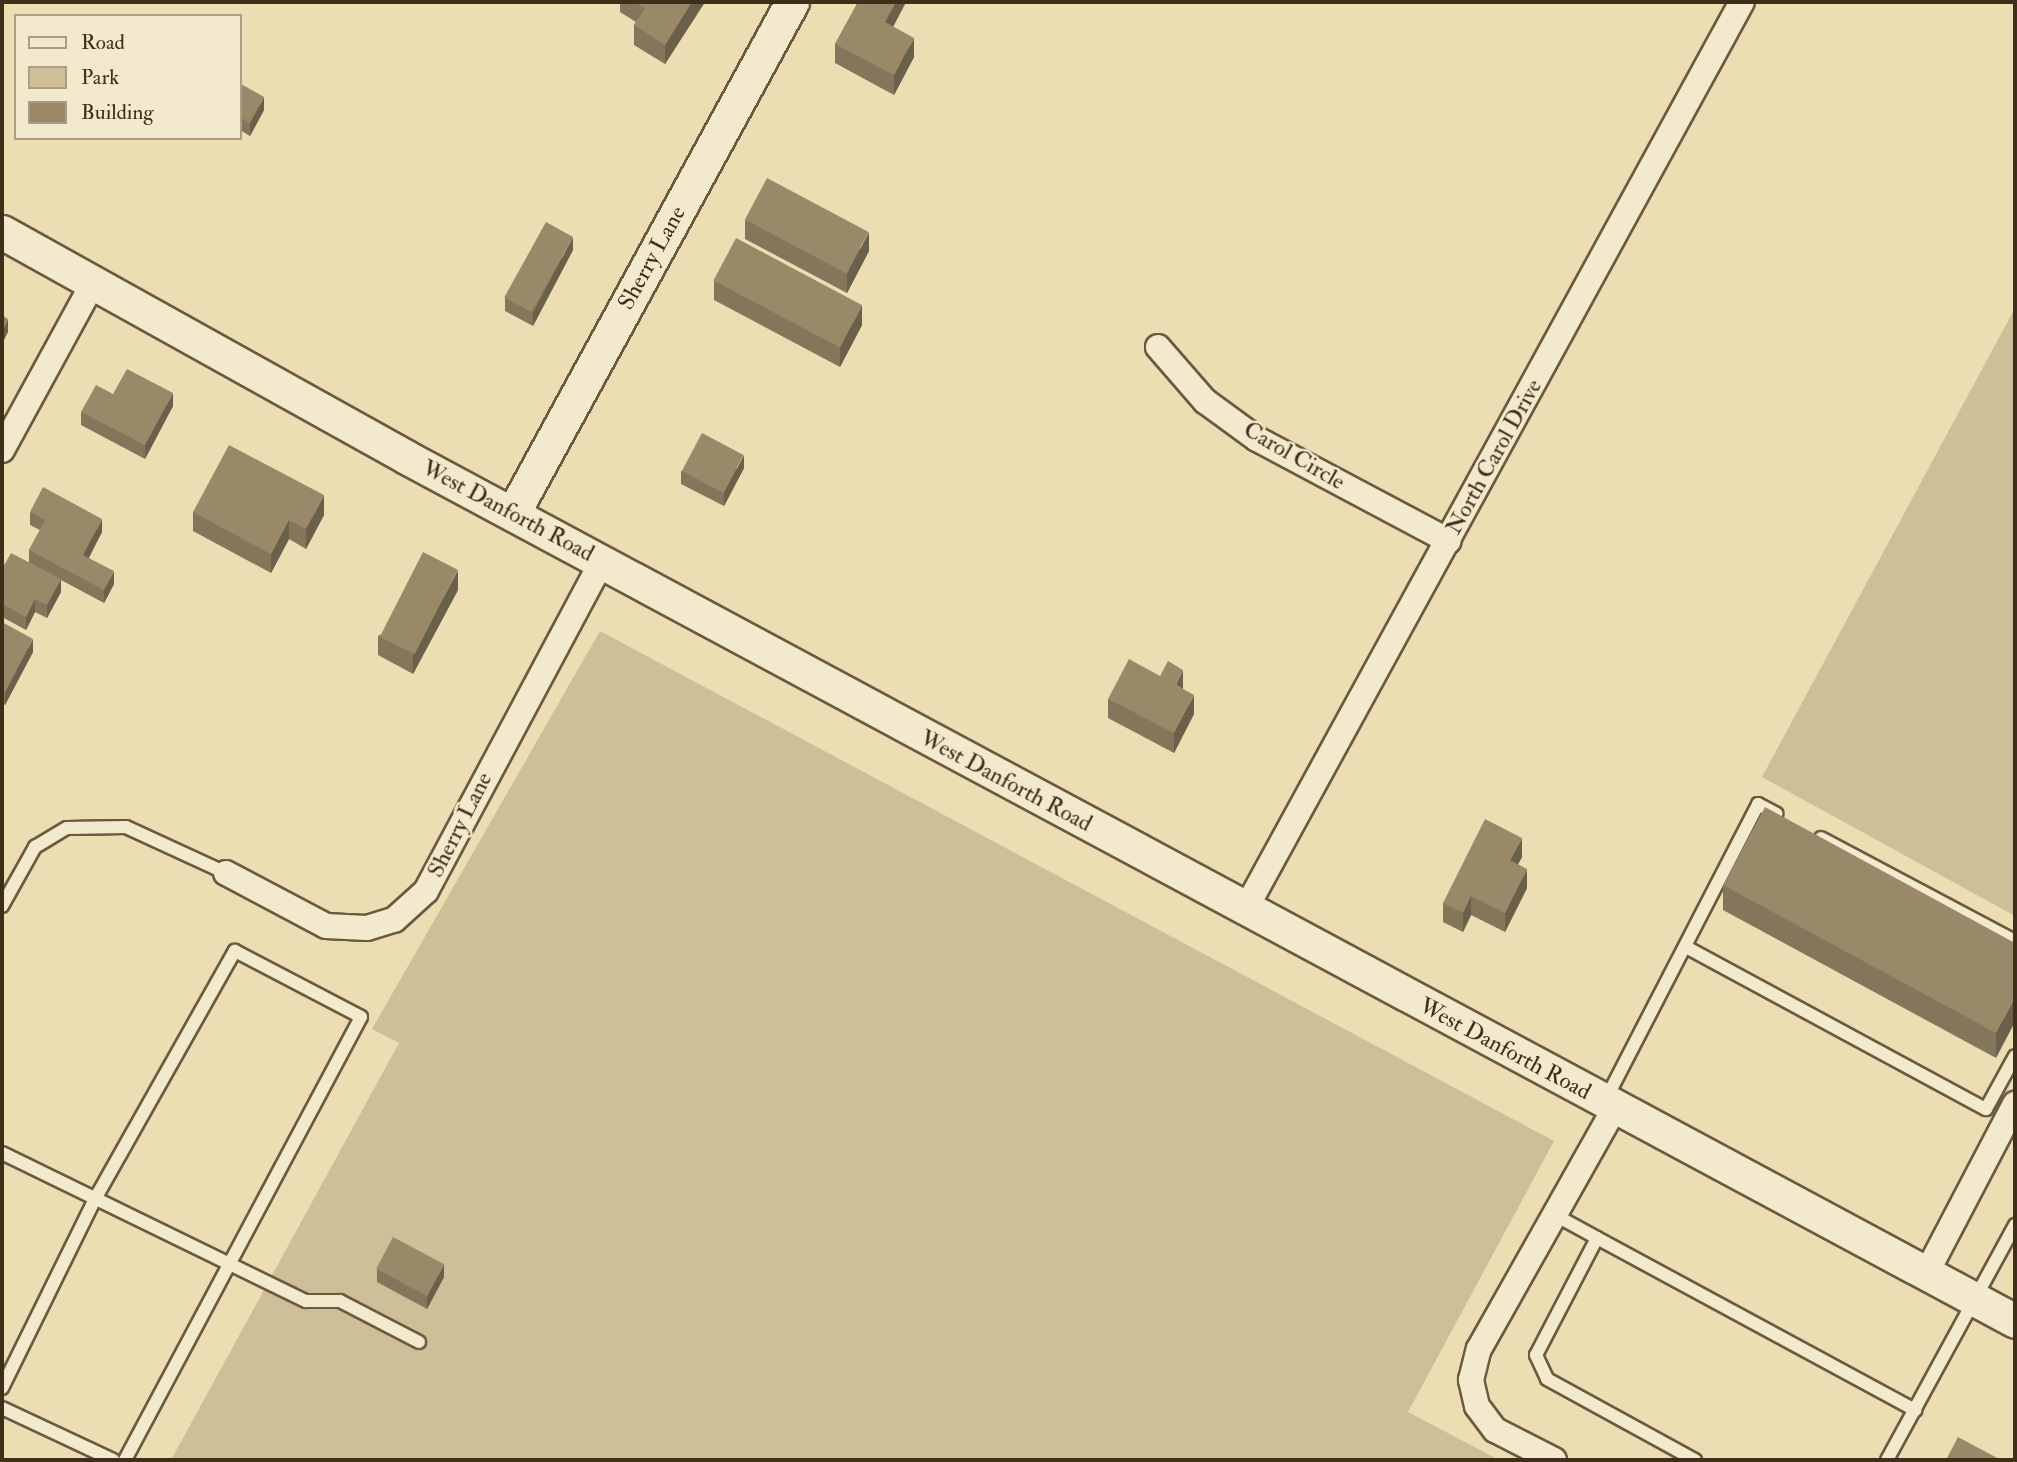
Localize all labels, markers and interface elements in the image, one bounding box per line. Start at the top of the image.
legend [14,14,242,140]
text: Road [81,29,125,56]
text: Park [81,64,119,91]
text: Building [81,99,154,126]
street label: Sherry Lane [612,201,692,315]
street label: North Carol Drive [1440,375,1548,539]
street label: Carol Circle [1238,416,1350,496]
street label: West Danforth Road [417,454,599,568]
street label: West Danforth Road [915,724,1097,838]
street label: Sherry Lane [422,768,498,882]
street label: West Danforth Road [1414,992,1596,1106]

